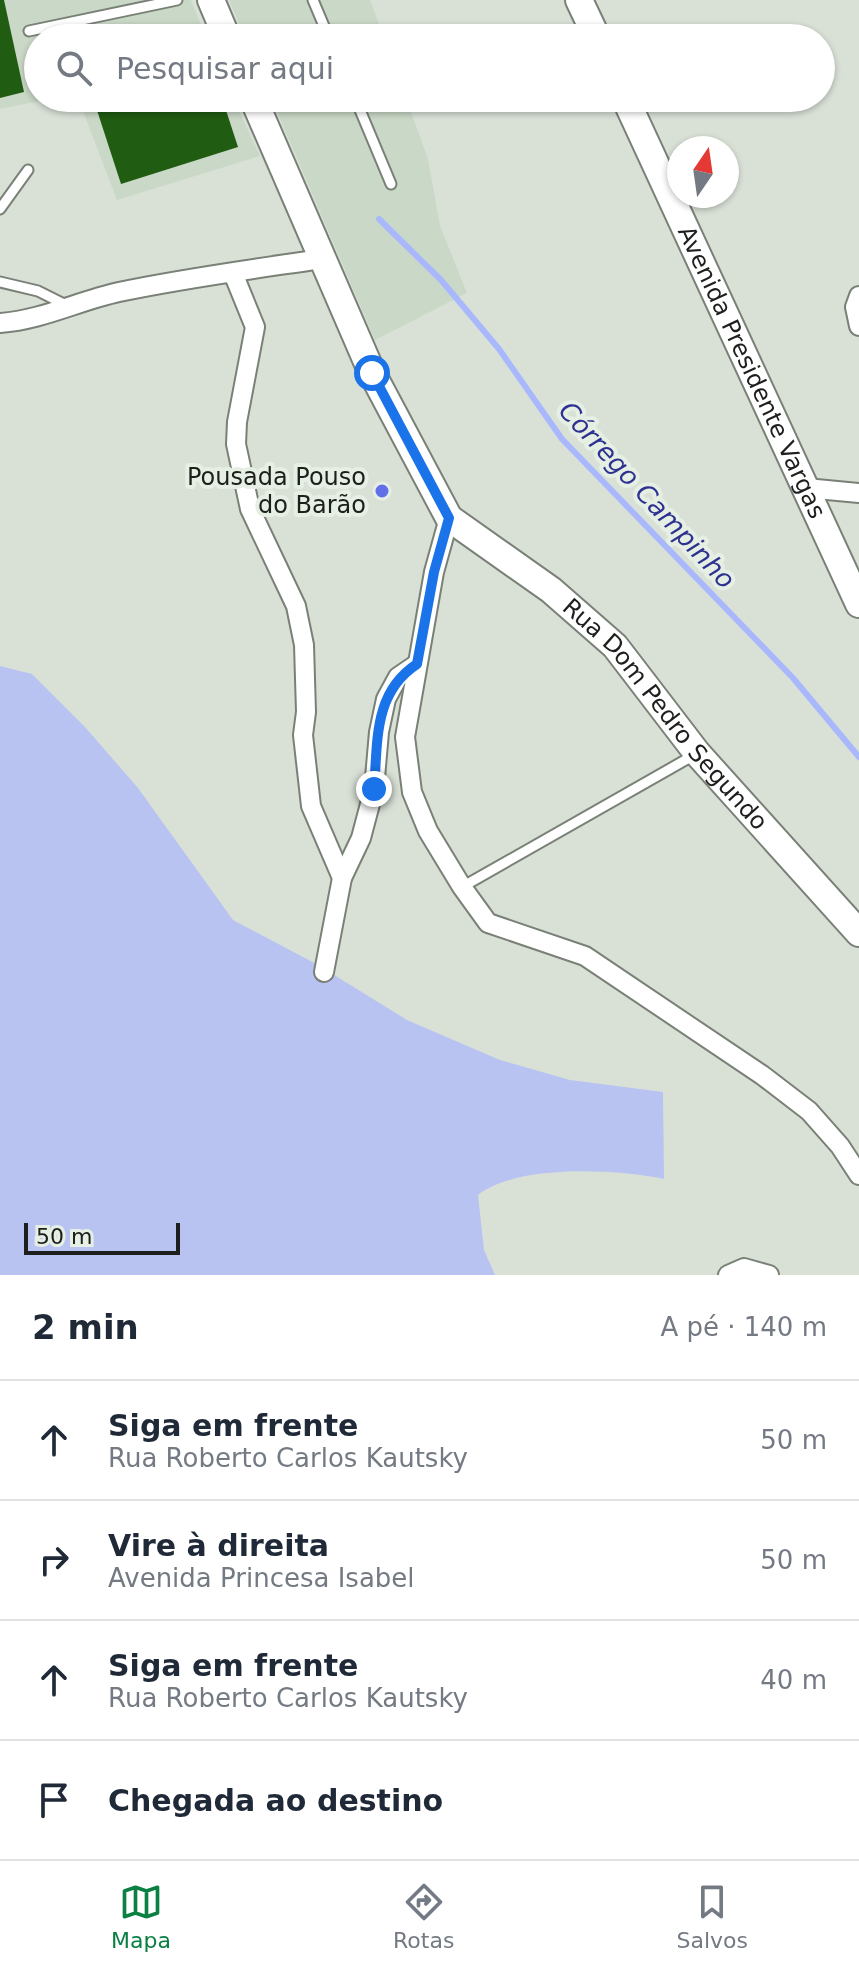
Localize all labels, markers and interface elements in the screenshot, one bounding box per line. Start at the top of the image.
search box [24,24,835,112]
icon: search [52,46,96,90]
text: Pesquisar aqui [116,51,334,86]
north arrow [667,136,739,208]
street label: Avenida Presidente Vargas [672,221,831,523]
route start [354,355,390,391]
water label: Córrego Campinho [553,395,741,595]
place label: Pousada Pouso do Barão [187,463,366,519]
marker: Pousada Pouso do Barão [373,482,391,500]
street label: Rua Dom Pedro Segundo [557,593,773,836]
route end [356,771,392,807]
scale bar [24,1219,180,1255]
text: 50 m [36,1224,92,1249]
text: 2 min [32,1307,139,1347]
text: A pé · 140 m [660,1312,827,1342]
text: Siga em frente [108,1408,358,1443]
icon: ahead [32,1418,76,1462]
text: 50 m [760,1425,827,1455]
text: Rua Roberto Carlos Kautsky [108,1443,468,1473]
text: Vire à direita [108,1528,329,1563]
icon: right [32,1538,76,1582]
text: 50 m [760,1545,827,1575]
text: Avenida Princesa Isabel [108,1563,415,1593]
text: Siga em frente [108,1648,358,1683]
icon: ahead [32,1658,76,1702]
text: 40 m [760,1665,827,1695]
text: Rua Roberto Carlos Kautsky [108,1683,468,1713]
icon: arrive [32,1778,76,1822]
text: Chegada ao destino [108,1783,443,1818]
tab: Mapa [111,1880,171,1953]
tab: Rotas [393,1880,454,1953]
tab: Salvos [676,1880,748,1953]

